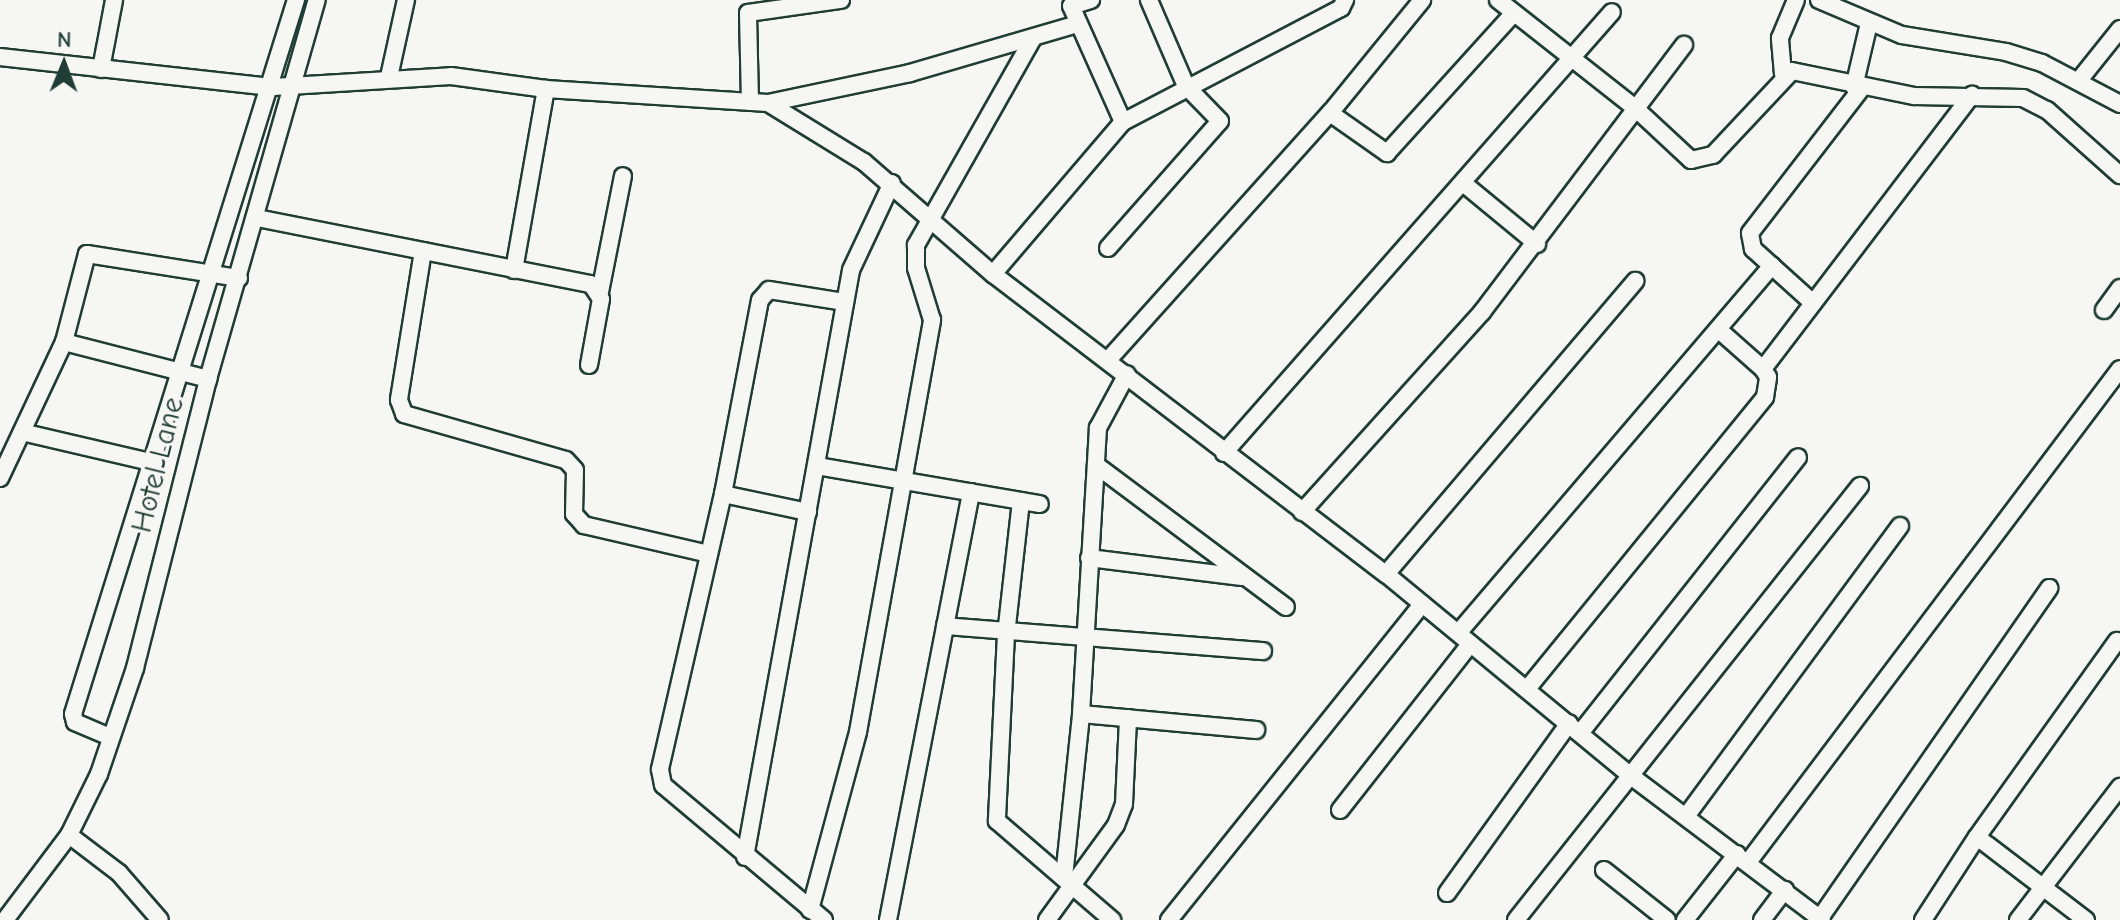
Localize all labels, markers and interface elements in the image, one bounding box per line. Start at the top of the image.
north arrow [24,24,104,104]
text: N [57,27,72,53]
street label: Hotel Lane [124,394,192,536]

